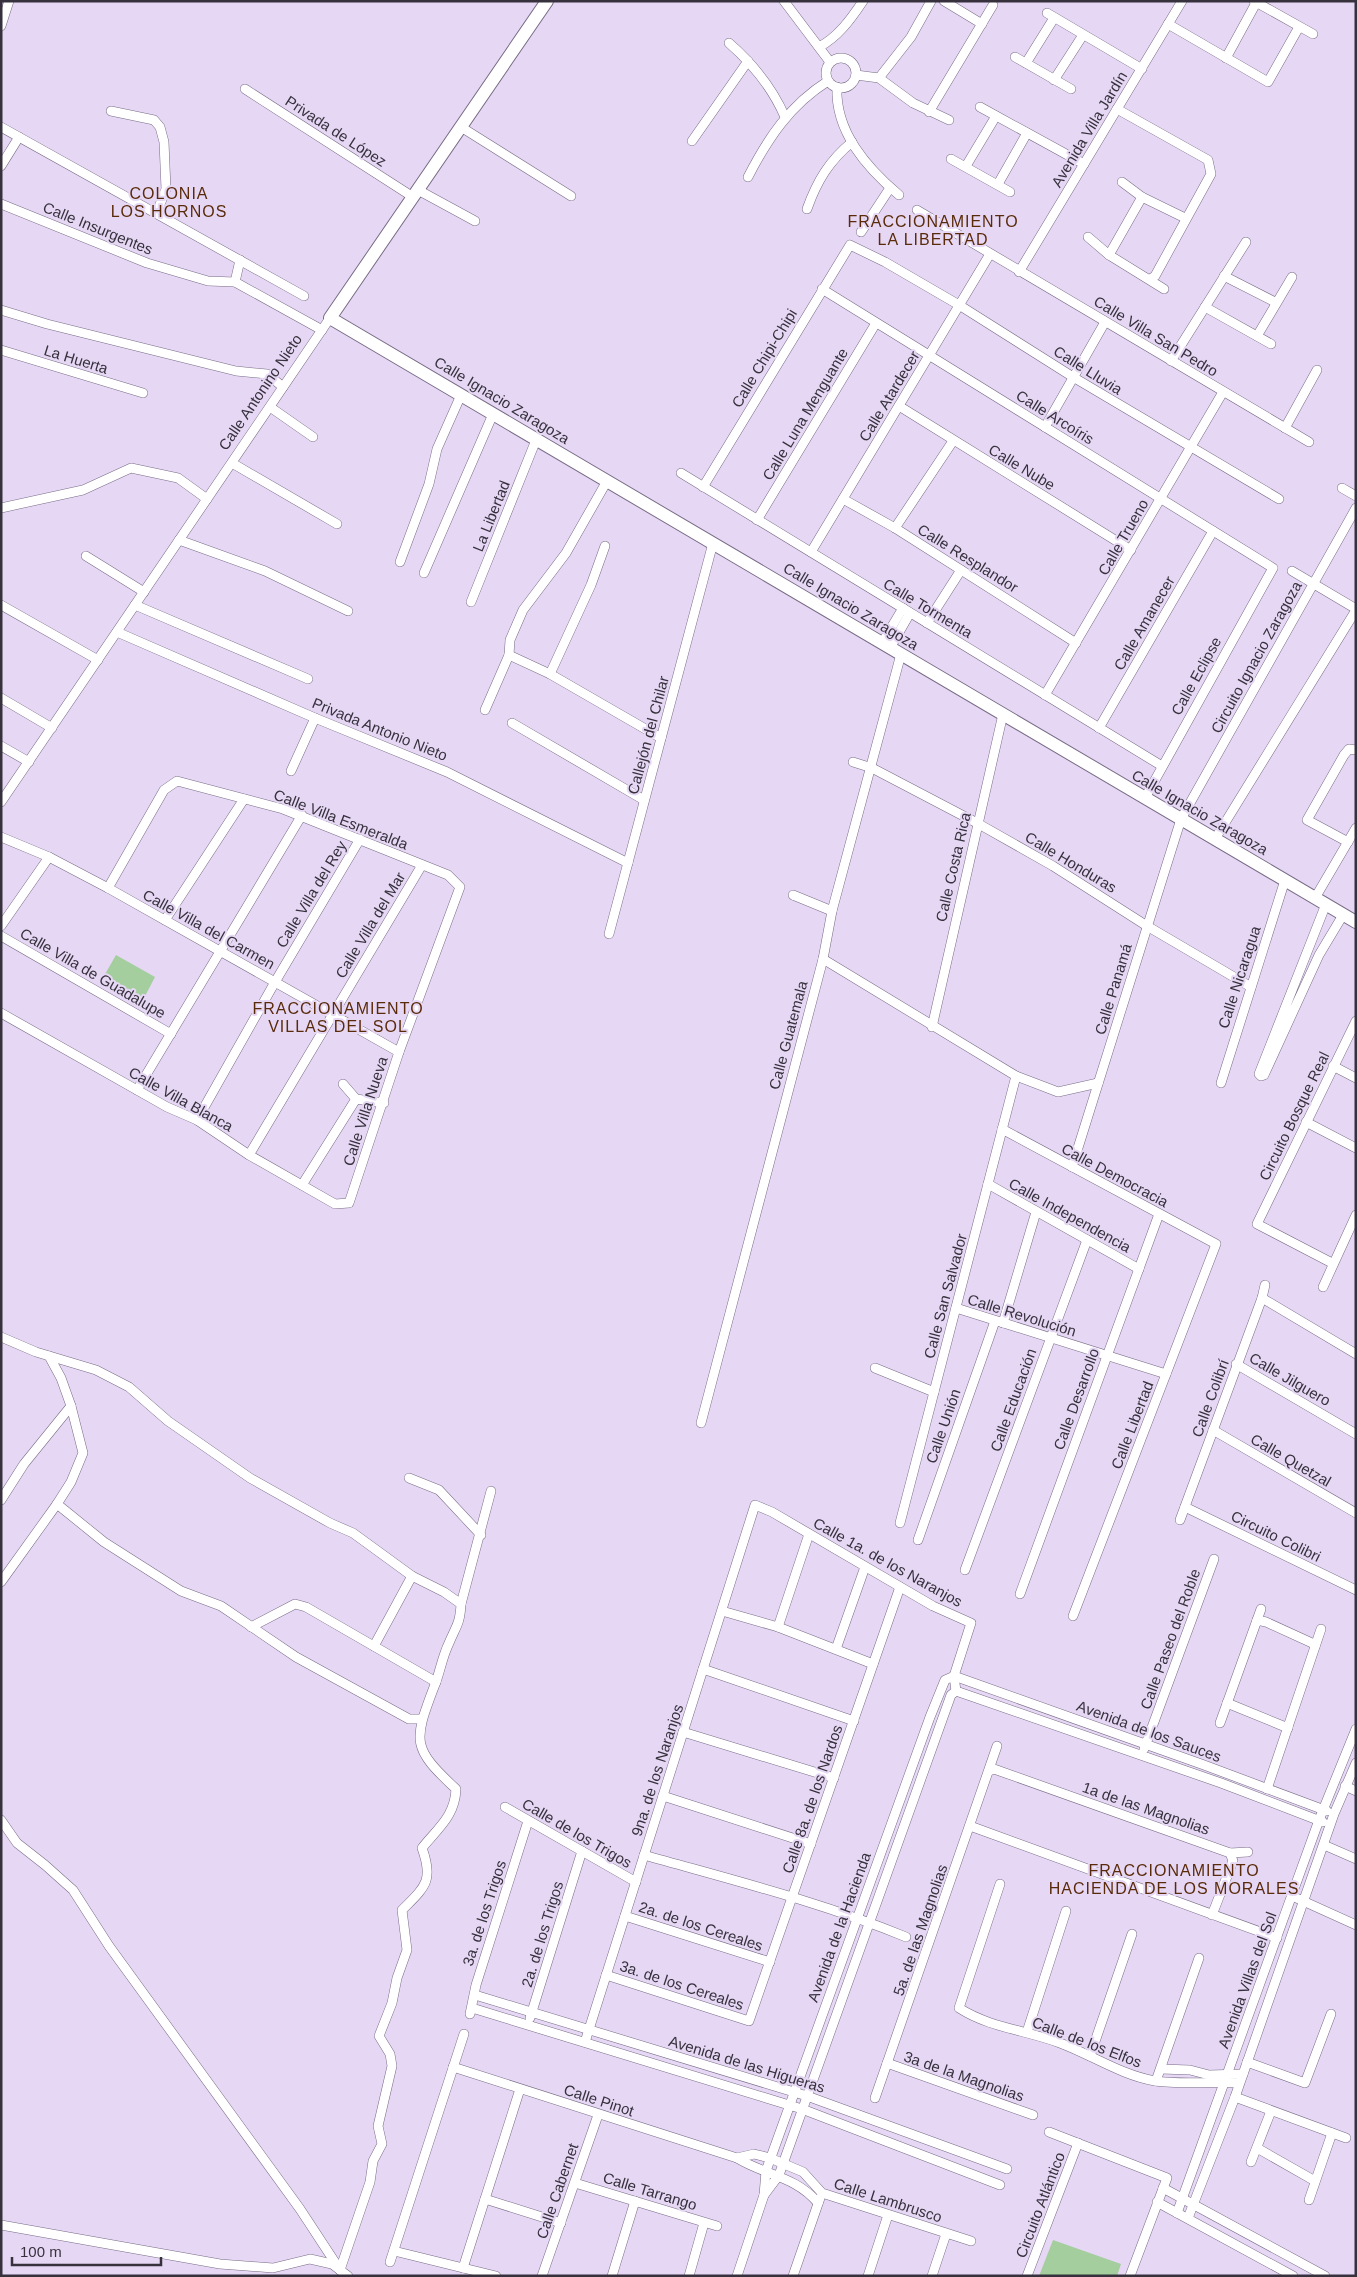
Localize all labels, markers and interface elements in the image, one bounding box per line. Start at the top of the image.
street label: Avenida Villa Jardín [1048,68,1130,190]
street label: Privada de López [282,92,390,170]
district label: COLONIA LOS HORNOS [111,185,227,220]
street label: Calle Insurgentes [41,198,155,258]
district label: FRACCIONAMIENTO LA LIBERTAD [847,213,1019,248]
street label: Calle Villa San Pedro [1091,292,1221,380]
street label: Calle Chipi-Chipi [728,306,800,410]
street label: Calle Antonino Nieto [215,331,305,453]
street label: La Huerta [42,341,111,377]
street label: Calle Lluvia [1051,342,1126,398]
street label: Calle Luna Menguante [759,345,851,483]
street label: Calle Atardecer [855,348,923,444]
street label: Calle Ignacio Zaragoza [432,353,573,447]
street label: Calle Arcoíris [1013,386,1097,448]
street label: Calle Nube [986,441,1058,493]
street label: La Libertad [469,478,513,554]
street label: Calle Trueno [1094,496,1152,578]
street label: Calle Resplandor [915,520,1021,596]
street label: Calle Ignacio Zaragoza [781,559,922,653]
street label: Calle Amanecer [1110,573,1178,673]
street label: Calle Tormenta [881,575,976,642]
street label: Circuito Ignacio Zaragoza [1207,578,1305,736]
street label: Calle Eclipse [1168,634,1224,718]
street label: Callejón del Chilar [624,674,672,796]
street label: Privada Antonio Nieto [310,694,450,764]
street label: Calle Ignacio Zaragoza [1129,766,1272,858]
street label: Calle Villa Esmeralda [272,786,411,853]
street label: Calle Costa Rica [932,810,974,923]
street label: Calle Honduras [1022,828,1120,896]
street label: Calle Villa del Rey [272,837,350,950]
street label: Calle Villa del Mar [332,869,408,981]
street label: Calle Villa del Carmen [140,886,278,972]
street label: Calle Nicaragua [1214,923,1264,1030]
street label: Calle Villa de Guadalupe [17,924,169,1022]
street label: Calle Panamá [1091,941,1135,1037]
street label: Calle Guatemala [765,978,811,1091]
district label: FRACCIONAMIENTO VILLAS DEL SOL [252,1000,424,1035]
street label: Circuito Bosque Real [1255,1049,1333,1183]
street label: Calle Villa Nueva [339,1054,391,1168]
street label: Calle Villa Blanca [126,1063,237,1135]
street label: Calle Democracia [1059,1140,1172,1211]
street label: Calle Independencia [1006,1174,1135,1256]
street label: Calle San Salvador [920,1232,970,1360]
street label: Calle Revolución [966,1290,1078,1340]
street label: Calle Educación [986,1346,1040,1454]
street label: Calle Desarrollo [1050,1346,1102,1452]
street label: Calle Jilguero [1246,1349,1334,1409]
street label: Calle Colibrí [1188,1356,1232,1439]
street label: Calle Libertad [1107,1379,1157,1471]
street label: Calle Unión [922,1387,964,1465]
street label: Calle Quetzal [1248,1430,1334,1490]
street label: Circuito Colibri [1228,1507,1324,1565]
street label: Calle 1a. de los Naranjos [811,1514,965,1610]
street label: Calle Paseo del Roble [1137,1566,1203,1712]
street label: Avenida de los Sauces [1075,1697,1223,1765]
street label: 9na. de los Naranjos [628,1702,686,1838]
street label: Calle 8a. de los Nardos [779,1723,845,1875]
street label: 1a de las Magnolias [1080,1778,1212,1838]
street label: Calle de los Trigos [519,1795,635,1871]
street label: Avenida de la Hacienda [804,1849,874,2004]
street label: 3a. de los Trigos [459,1858,509,1968]
street label: 5a. de las Magnolias [890,1862,950,1998]
district label: FRACCIONAMIENTO HACIENDA DE LOS MORALES [1049,1862,1299,1897]
street label: 2a. de los Trigos [518,1879,566,1989]
street label: 2a. de los Cereales [637,1898,765,1954]
street label: Avenida Villas del Sol [1214,1910,1280,2050]
street label: 3a. de los Cereales [618,1957,746,2013]
street label: Calle de los Elfos [1030,2013,1144,2071]
street label: Avenida de las Higueras [667,2032,827,2096]
street label: 3a de la Magnolias [902,2047,1026,2105]
street label: Calle Pinot [562,2081,637,2120]
street label: Calle Cabernet [533,2140,582,2241]
street label: Circuito Atlántico [1012,2150,1068,2260]
street label: Calle Tarrango [601,2169,699,2213]
street label: Calle Lambrusco [832,2175,944,2225]
scale bar [12,2234,161,2266]
text: 100 m [20,2243,62,2260]

